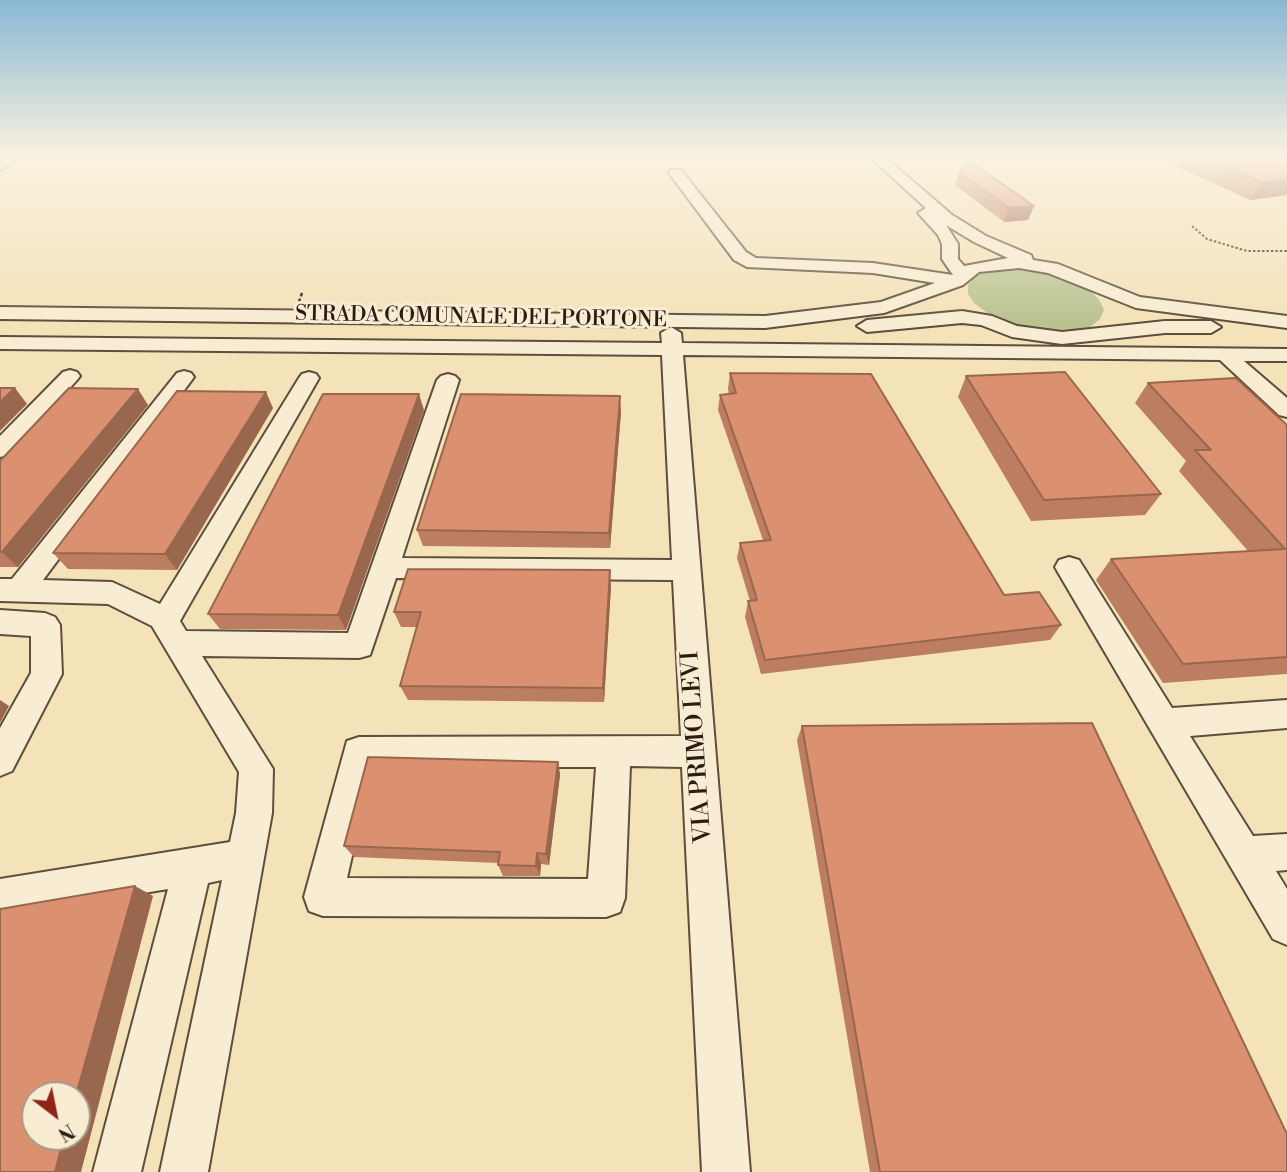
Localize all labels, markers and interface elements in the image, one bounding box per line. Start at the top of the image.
street label: STRADA COMUNALE DEL PORTONE [295,302,667,334]
street label: VIA PRIMO LEVI [677,650,719,844]
north arrow [21,1081,91,1151]
text: N [53,1118,79,1146]

